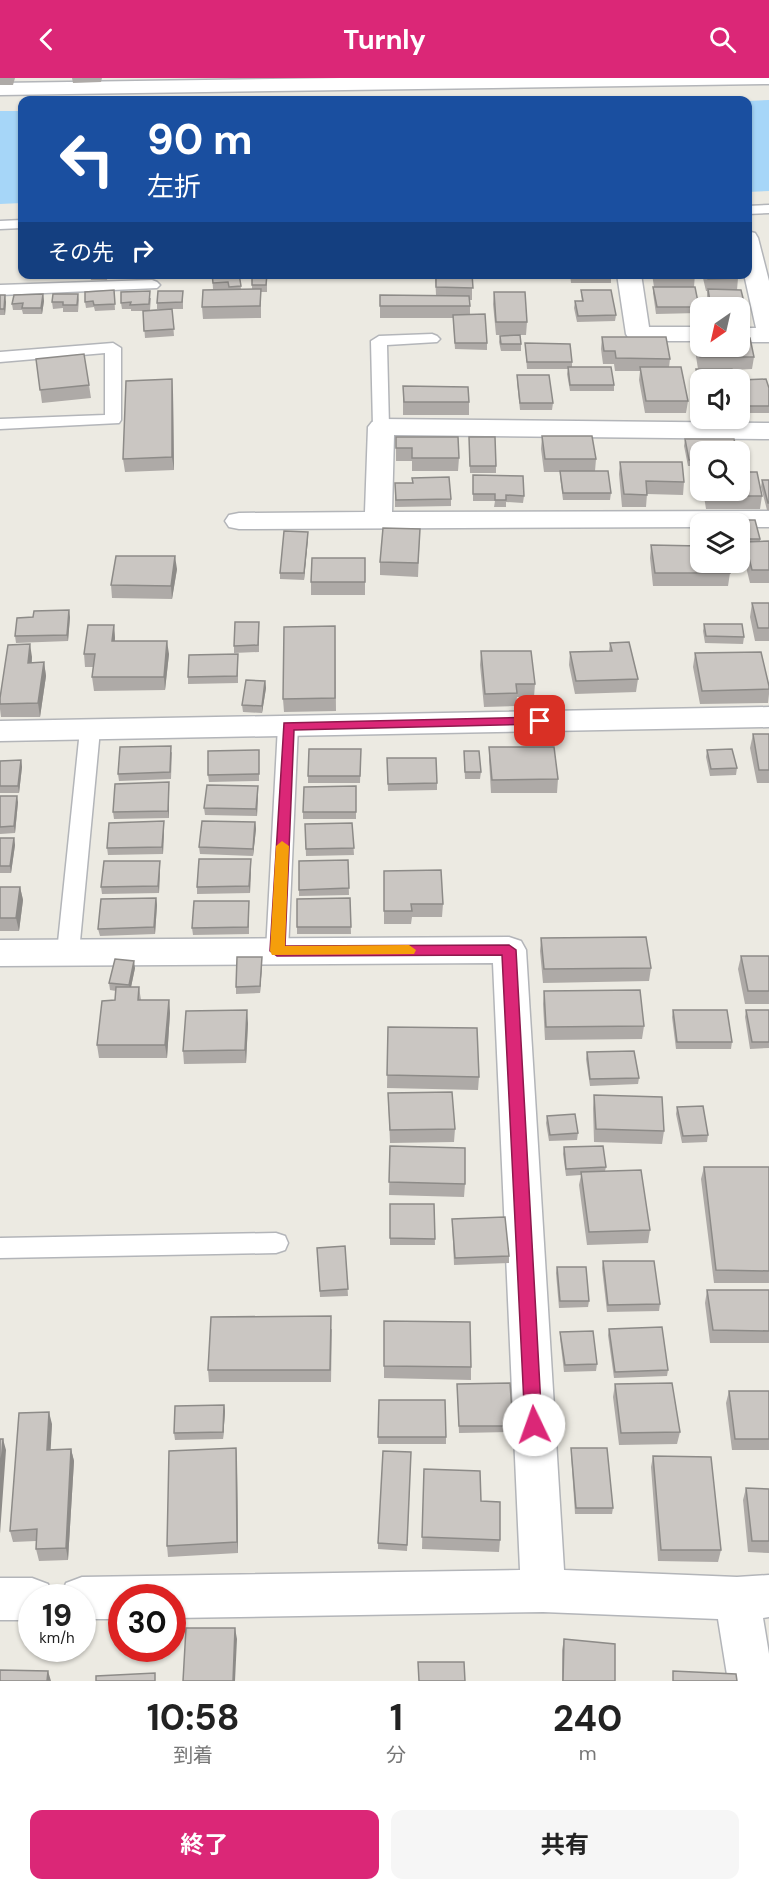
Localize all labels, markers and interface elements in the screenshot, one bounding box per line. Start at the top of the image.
text: Turnly [343,22,426,57]
icon: back [30,23,63,56]
icon: search [706,23,739,56]
text: 90 m [147,112,253,167]
icon: left [48,120,126,198]
text: 左折 [147,169,201,204]
icon: right [126,234,159,267]
text: その先 [48,238,114,267]
north arrow [690,297,750,357]
map controls [690,297,750,573]
button: sound [690,369,750,429]
button: search [690,441,750,501]
button: layers [690,513,750,573]
pin [514,695,565,746]
icon: arrive [523,704,556,737]
position arrow [502,1393,566,1457]
speed limit sign: 30 [108,1584,186,1662]
text: 19 [42,1596,72,1635]
text: km/h [39,1628,75,1648]
text: 10:58 [147,1694,240,1741]
text: 1 [390,1694,403,1741]
text: 240 [553,1695,622,1742]
text: m [579,1740,597,1766]
text: 到着 [173,1742,213,1768]
text: 分 [386,1742,406,1768]
button: 終了 [30,1810,379,1879]
button: 共有 [391,1810,739,1879]

